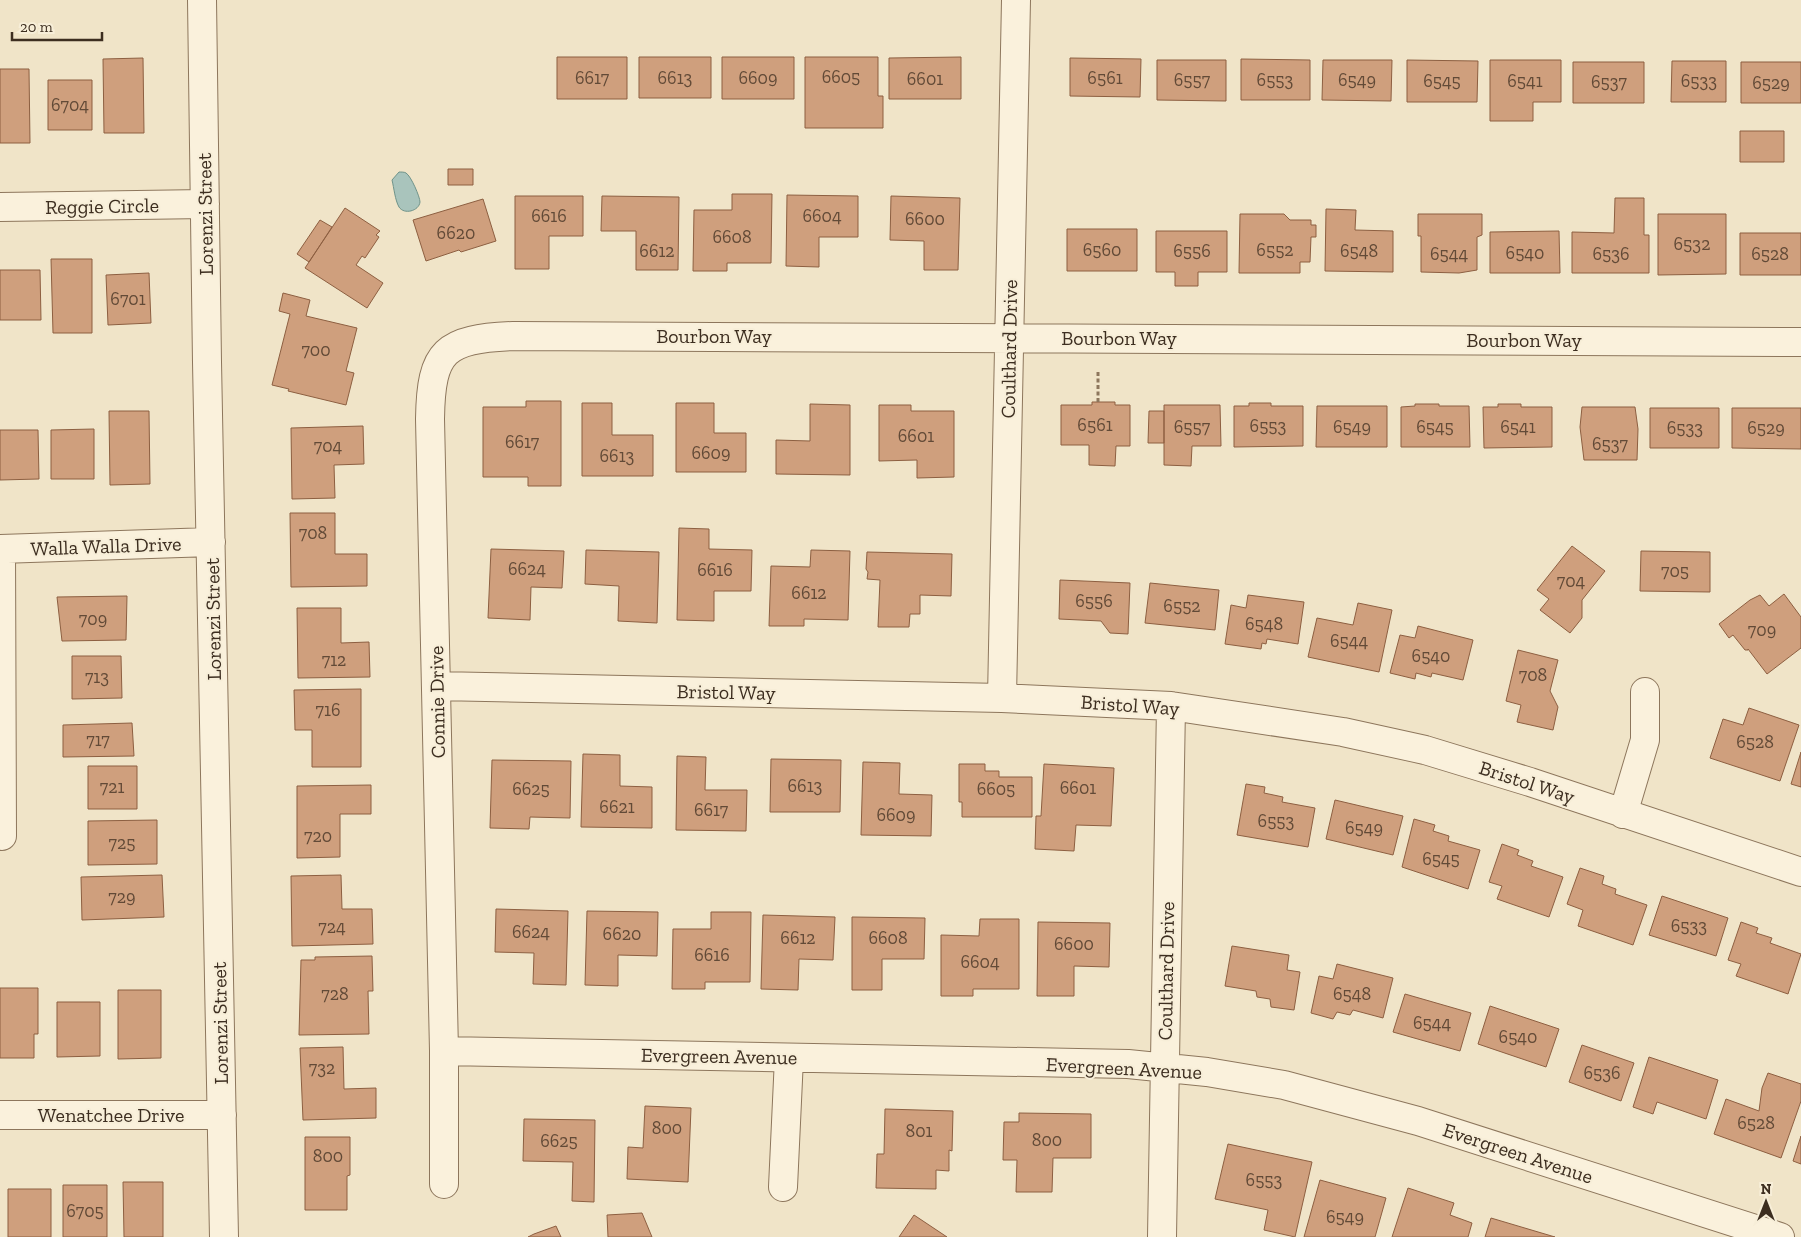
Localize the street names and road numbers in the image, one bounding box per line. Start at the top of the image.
street label: Lorenzi Street [192,152,218,275]
street label: Reggie Circle [45,193,159,219]
street label: Coulthard Drive [996,279,1022,419]
street label: Bourbon Way [656,324,773,348]
street label: Bourbon Way [1061,326,1178,350]
street label: Bourbon Way [1466,328,1583,352]
street label: Walla Walla Drive [30,531,182,561]
street label: Lorenzi Street [200,557,226,680]
street label: Connie Drive [424,645,450,759]
street label: Bristol Way [676,679,776,705]
street label: Bristol Way [1080,690,1181,720]
street label: Bristol Way [1476,755,1579,809]
street label: Coulthard Drive [1153,901,1179,1041]
street label: Lorenzi Street [207,961,233,1084]
street label: Evergreen Avenue [641,1043,797,1069]
street label: Evergreen Avenue [1045,1052,1203,1084]
street label: Wenatchee Drive [38,1103,184,1127]
street label: Evergreen Avenue [1440,1117,1596,1189]

